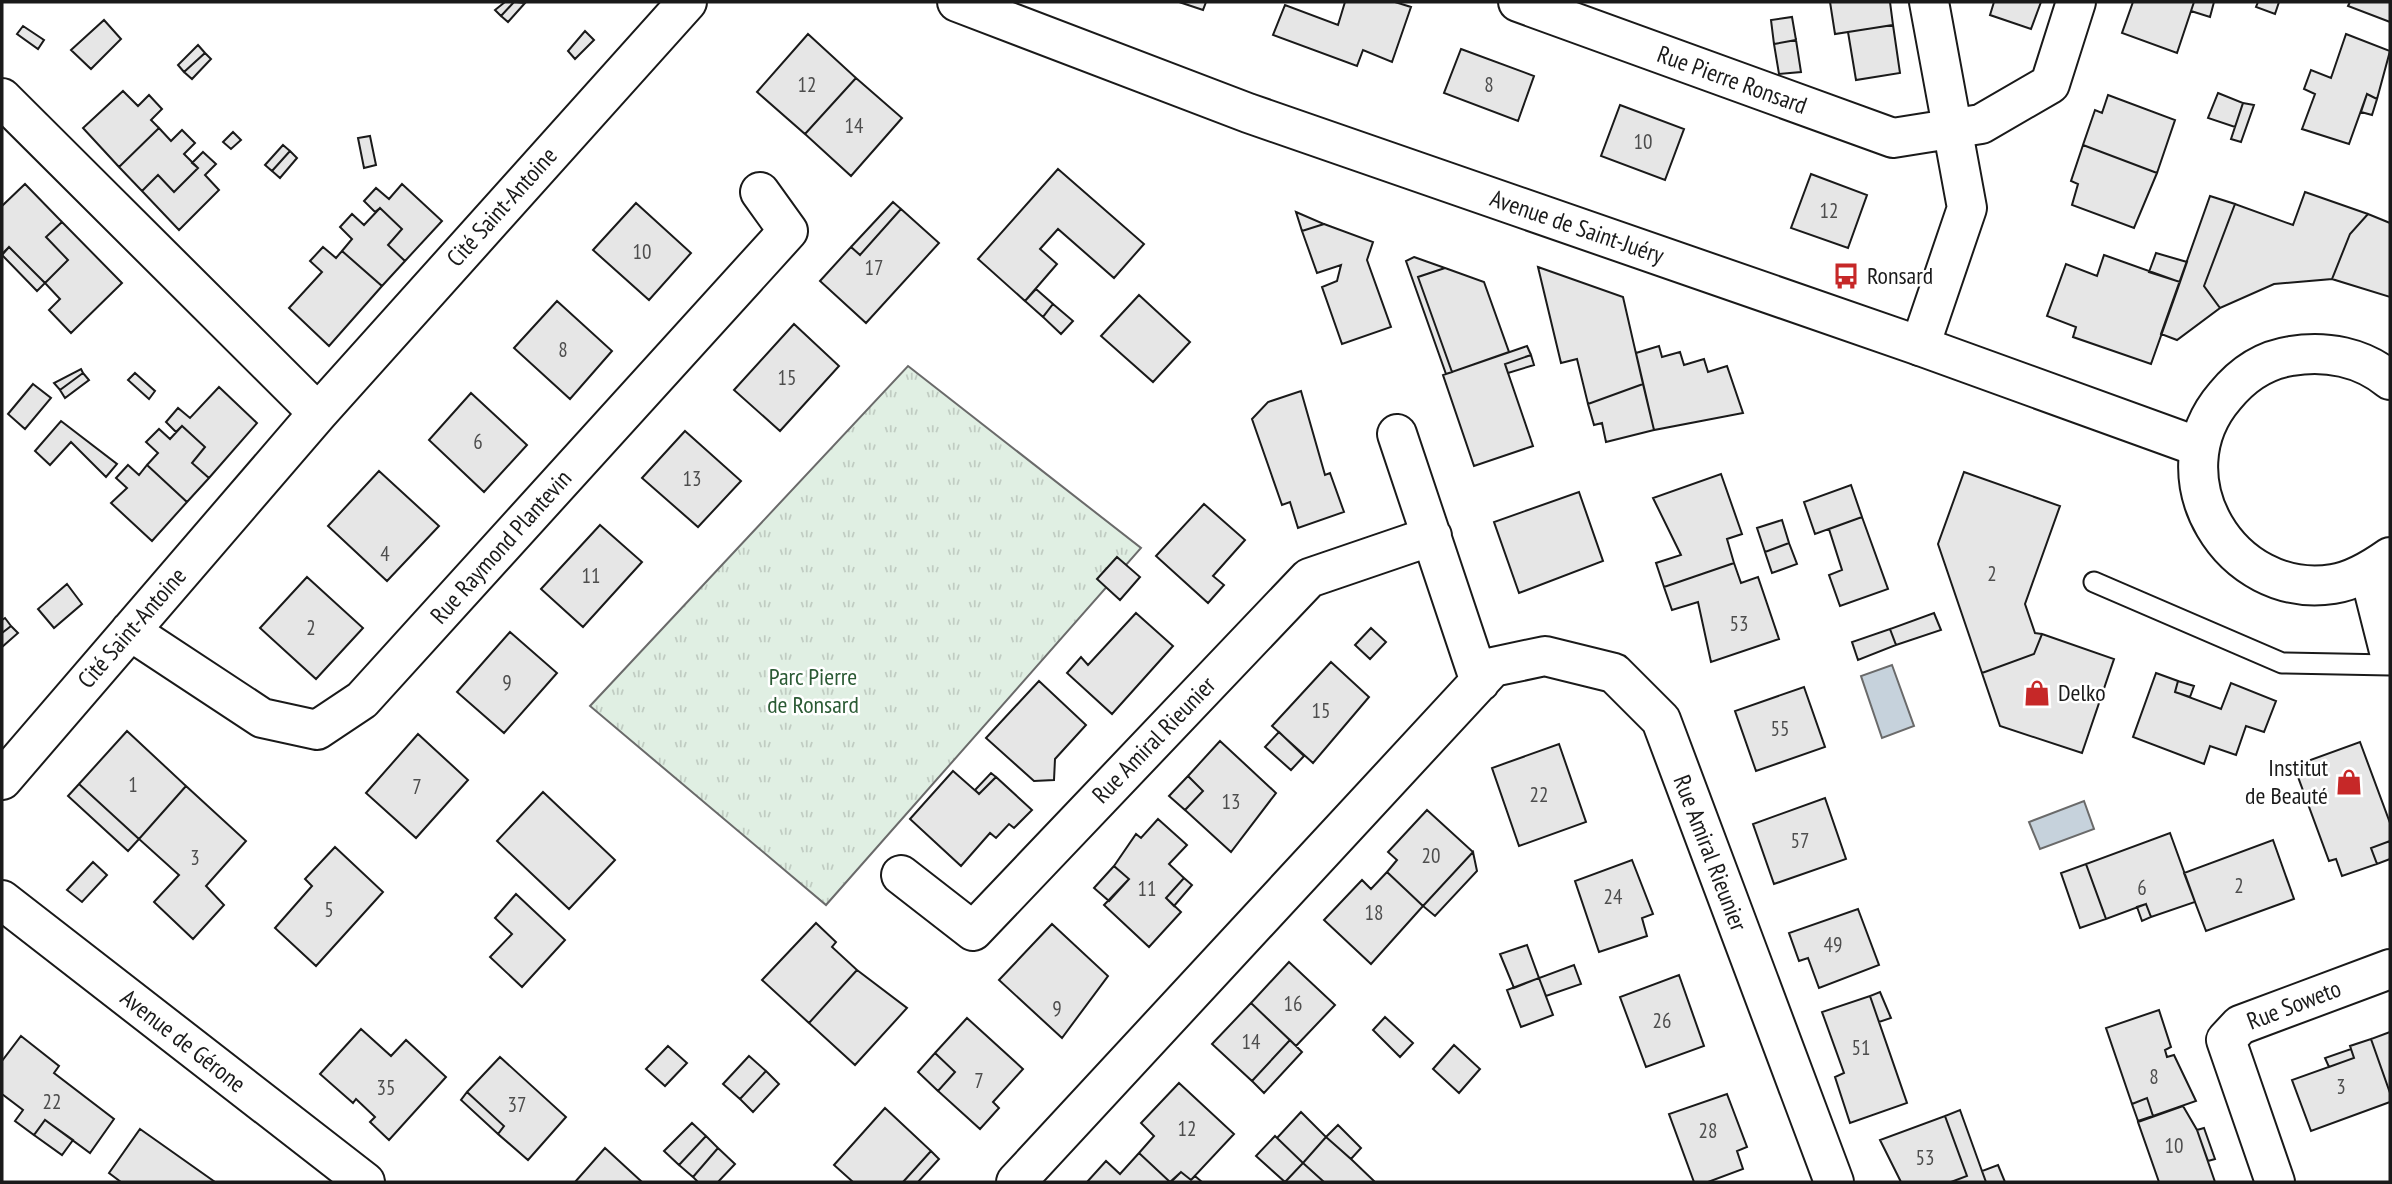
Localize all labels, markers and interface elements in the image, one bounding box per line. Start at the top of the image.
street label: Rue Pierre Ronsard [1653,38,1811,121]
house number: 12 [798,71,816,98]
house number: 8 [1484,71,1494,98]
house number: 14 [845,112,864,139]
house number: 10 [1634,128,1652,155]
street label: Cité Saint-Antoine [440,140,563,273]
street label: Avenue de Saint-Juéry [1486,182,1668,271]
house number: 12 [1820,197,1838,224]
house number: 10 [633,238,651,265]
house number: 17 [865,254,883,281]
place label: Ronsard [1867,260,1933,291]
bus stop icon: Ronsard [1831,261,1861,291]
house number: 8 [558,336,568,363]
house number: 15 [778,364,796,391]
house number: 6 [473,428,483,455]
street label: Rue Raymond Plantevin [423,463,578,630]
house number: 13 [683,465,701,492]
house number: 4 [380,540,390,567]
house number: 2 [1987,560,1997,587]
street label: Cité Saint-Antoine [71,561,193,695]
house number: 11 [582,562,600,589]
house number: 53 [1730,610,1748,637]
house number: 2 [306,614,316,641]
park label: Parc Pierre de Ronsard [767,661,859,720]
house number: 9 [502,669,512,696]
street label: Rue Amiral Rieunier [1085,669,1222,810]
place label: Delko [2058,677,2106,708]
shop icon: Delko [2022,678,2052,708]
house number: 15 [1312,697,1330,724]
house number: 55 [1771,715,1789,742]
place label: Institut de Beauté [2245,752,2328,811]
shop icon: Institut de Beauté [2334,767,2364,797]
street label: Rue Amiral Rieunier [1666,770,1755,936]
house number: 1 [128,771,138,798]
house number: 7 [412,773,422,800]
house number: 22 [1530,781,1548,808]
house number: 13 [1222,788,1240,815]
house number: 57 [1791,827,1809,854]
house number: 20 [1422,842,1440,869]
house number: 3 [190,844,200,871]
house number: 2 [2234,872,2244,899]
house number: 6 [2137,874,2147,901]
house number: 11 [1138,875,1156,902]
house number: 24 [1604,883,1623,910]
house number: 5 [324,896,334,923]
house number: 18 [1365,899,1383,926]
house number: 49 [1824,931,1842,958]
street label: Rue Soweto [2243,973,2345,1037]
street label: Avenue de Gérone [115,982,252,1099]
house number: 16 [1284,990,1302,1017]
house number: 9 [1052,995,1062,1022]
house number: 26 [1653,1007,1671,1034]
house number: 14 [1242,1028,1261,1055]
house number: 51 [1852,1034,1870,1061]
house number: 8 [2149,1063,2159,1090]
house number: 7 [974,1067,984,1094]
house number: 3 [2336,1073,2346,1100]
house number: 35 [377,1074,395,1101]
house number: 22 [43,1088,61,1115]
house number: 37 [508,1091,526,1118]
house number: 12 [1178,1115,1196,1142]
house number: 28 [1699,1117,1717,1144]
house number: 10 [2165,1132,2183,1159]
house number: 53 [1916,1144,1934,1171]

